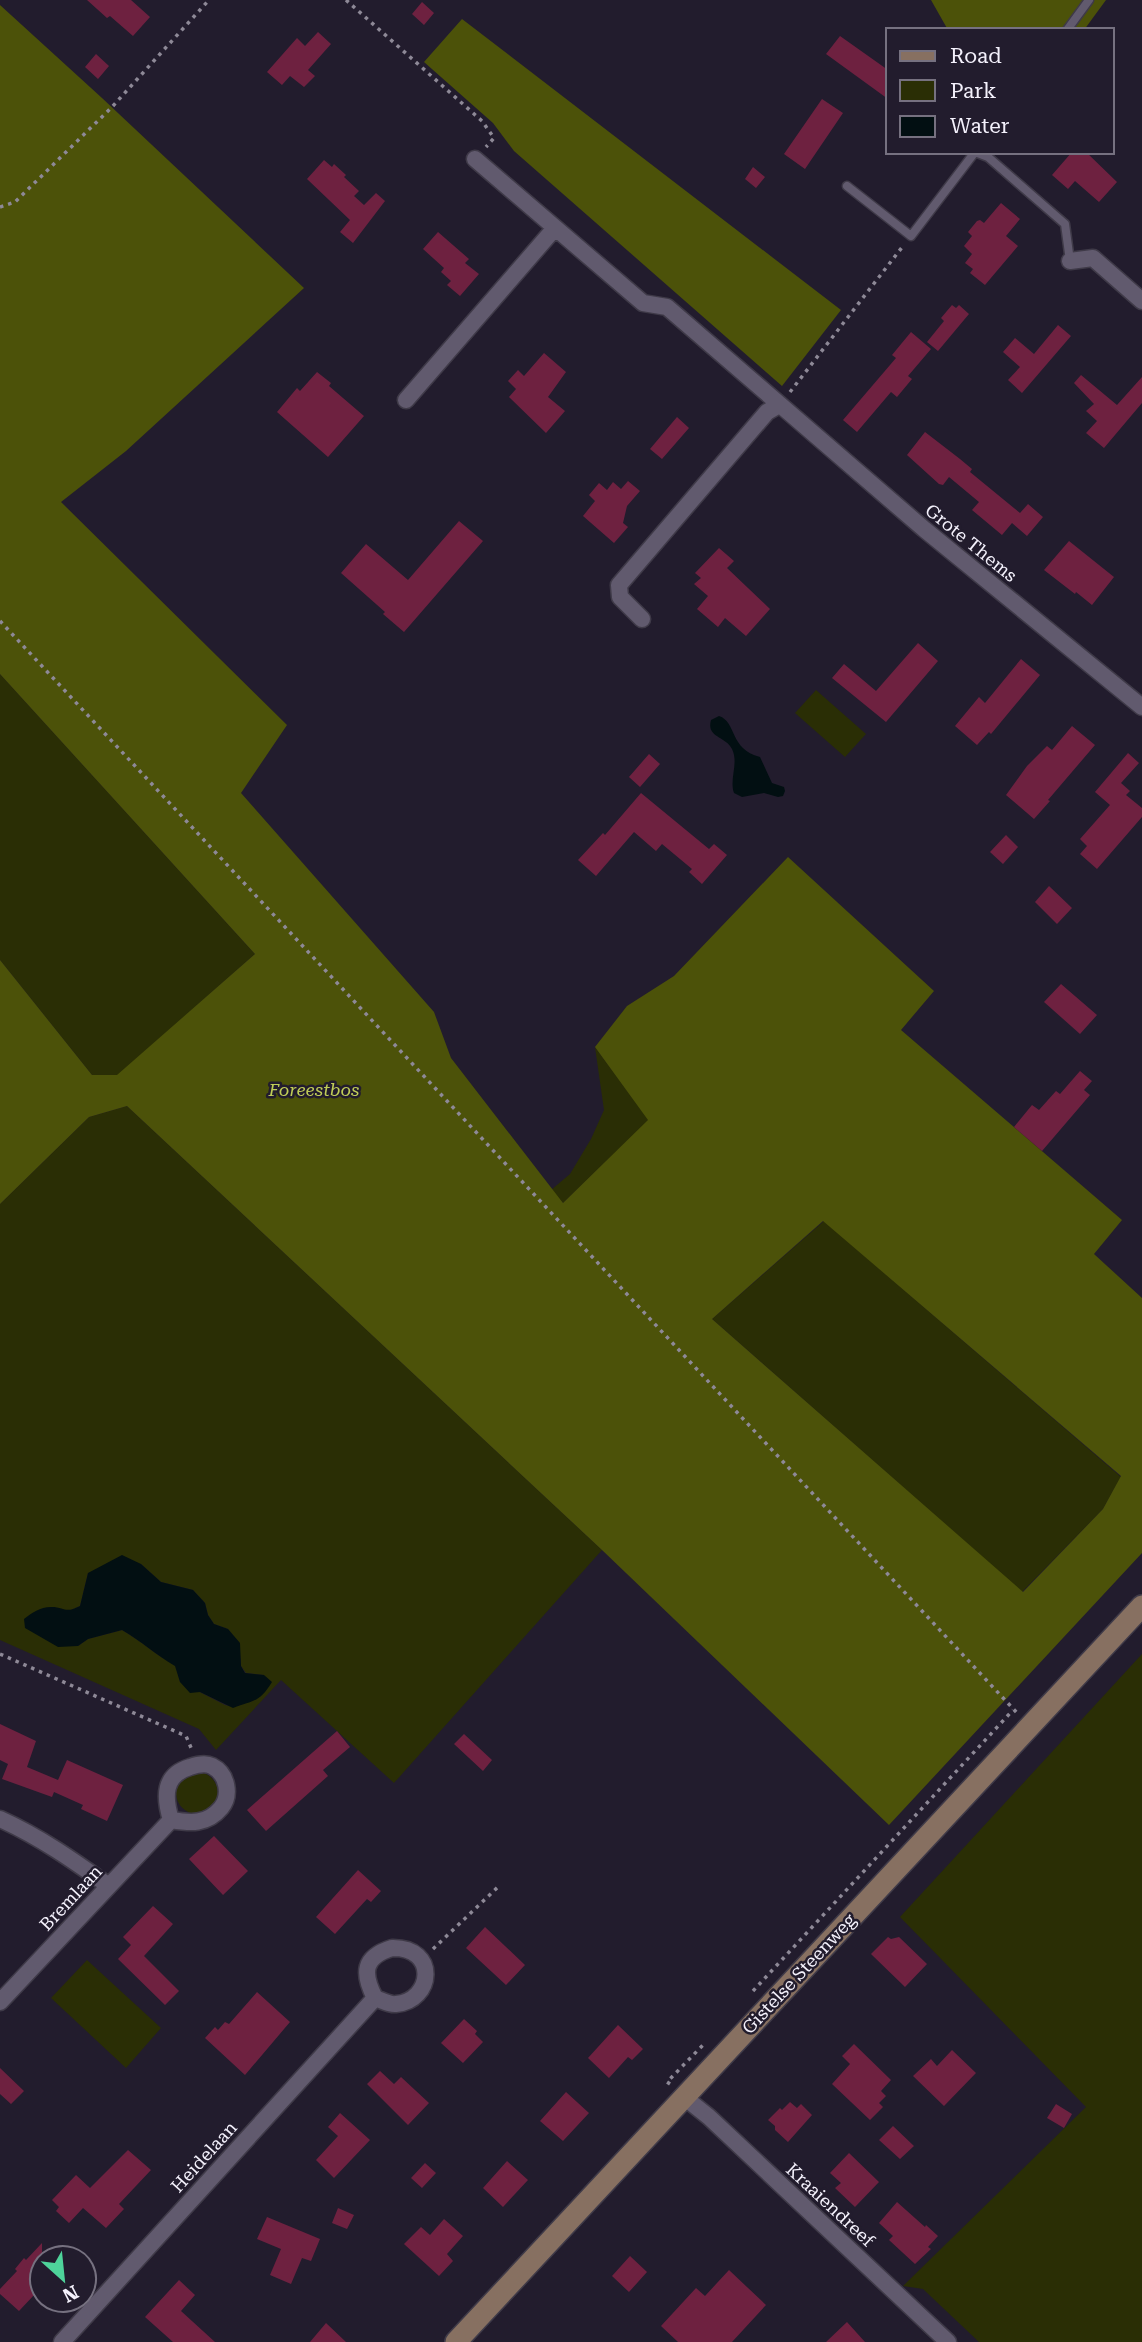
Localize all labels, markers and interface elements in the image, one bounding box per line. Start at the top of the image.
legend [886,28,1114,154]
text: Road [950,44,1002,68]
text: Park [950,79,996,103]
text: Water [950,114,1010,138]
street label: Grote Thems [921,499,1021,586]
park label: Foreestbos [268,1079,359,1100]
street label: Bremlaan [35,1860,106,1935]
street label: Gistelse Steenweg [738,1909,860,2038]
street label: Heidelaan [166,2117,241,2196]
street label: Kraaiendreef [782,2159,879,2251]
north arrow [28,2244,98,2314]
text: N [58,2280,82,2307]

